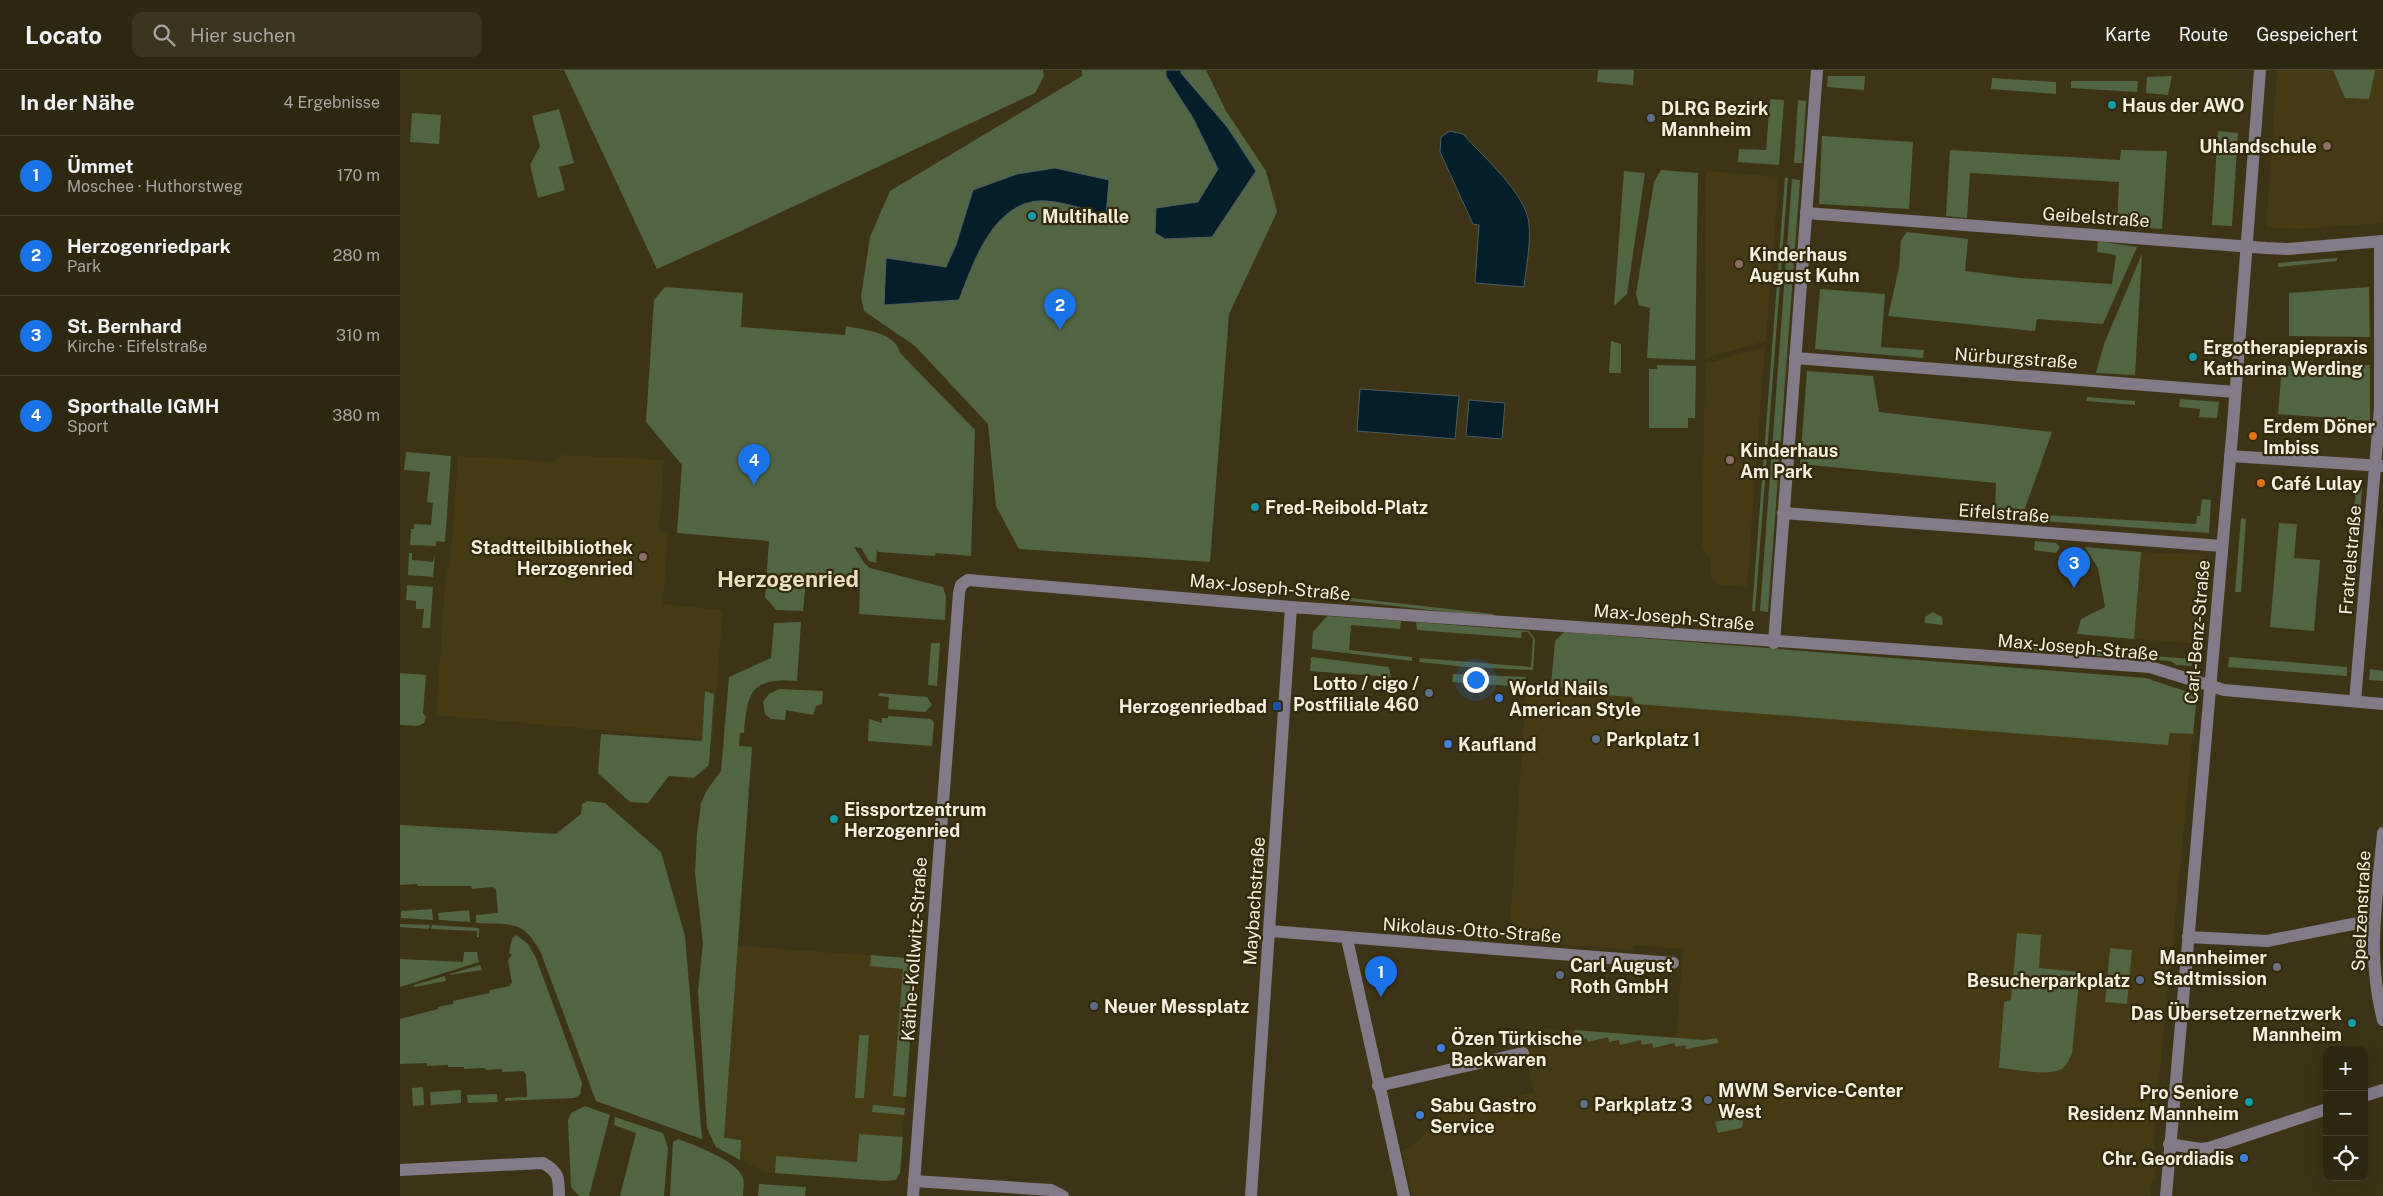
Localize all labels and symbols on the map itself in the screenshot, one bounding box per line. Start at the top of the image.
place label: Haus der AWO [2122,95,2245,116]
place label: DLRG Bezirk Mannheim [1661,98,1769,140]
marker: Haus der AWO [2106,99,2118,111]
marker: DLRG Bezirk Mannheim [1645,112,1657,124]
place label: Uhlandschule [2199,136,2317,157]
marker: Uhlandschule [2321,140,2333,152]
street label: Geibelstraße [2042,203,2150,231]
place label: Multihalle [1042,206,1129,227]
marker: Multihalle [1026,210,1038,222]
place label: Kinderhaus August Kuhn [1749,244,1860,286]
marker: Kinderhaus August Kuhn [1733,258,1745,270]
pin: 2 [1044,289,1076,330]
place label: Ergotherapiepraxis Katharina Werding [2203,337,2368,379]
street label: Nürburgstraße [1954,343,2078,373]
marker: Ergotherapiepraxis Katharina Werding [2187,351,2199,363]
place label: Erdem Döner Imbiss [2263,416,2376,458]
marker: Erdem Döner Imbiss [2247,430,2259,442]
place label: Kinderhaus Am Park [1740,440,1838,482]
pin: 4 [738,444,770,485]
marker: Kinderhaus Am Park [1724,454,1736,466]
place label: Café Lulay [2271,473,2362,494]
marker: Café Lulay [2255,477,2267,489]
place label: Fred-Reibold-Platz [1265,497,1428,518]
street label: Eifelstraße [1958,499,2050,527]
marker: Fred-Reibold-Platz [1249,501,1261,513]
street label: Fratrelstraße [2335,504,2365,616]
place label: Stadtteilbibliothek Herzogenried [471,537,634,579]
pin: 3 [2058,547,2090,588]
marker: Stadtteilbibliothek Herzogenried [637,551,649,563]
street label: Carl-Benz-Straße [2180,559,2214,705]
district label: Herzogenried [717,566,859,592]
street label: Max-Joseph-Straße [1189,570,1351,604]
street label: Max-Joseph-Straße [1593,600,1755,634]
street label: Max-Joseph-Straße [1997,630,2159,664]
your location [1463,667,1489,693]
place label: Lotto / cigo / Postfiliale 460 [1293,673,1419,715]
place label: World Nails American Style [1509,678,1641,720]
marker: Lotto / cigo / Postfiliale 460 [1423,687,1435,699]
marker: World Nails American Style [1493,692,1505,704]
place label: Herzogenriedbad [1119,696,1267,717]
marker: Herzogenriedbad [1271,700,1283,712]
place label: Parkplatz 1 [1606,729,1700,750]
marker: Parkplatz 1 [1590,733,1602,745]
place label: Kaufland [1458,734,1536,755]
marker: Kaufland [1442,738,1454,750]
place label: Eissportzentrum Herzogenried [844,799,986,841]
marker: Eissportzentrum Herzogenried [828,813,840,825]
street label: Maybachstraße [1239,836,1269,966]
street label: Spelzenstraße [2347,850,2375,972]
street label: Käthe-Kollwitz-Straße [897,856,931,1042]
street label: Nikolaus-Otto-Straße [1382,913,1562,947]
place label: Mannheimer Stadtmission [2153,947,2268,989]
place label: Carl August Roth GmbH [1570,955,1673,997]
pin: 1 [1365,956,1397,997]
marker: Mannheimer Stadtmission [2271,961,2283,973]
marker: Carl August Roth GmbH [1554,969,1566,981]
place label: Besucherparkplatz [1967,970,2130,991]
marker: Besucherparkplatz [2134,974,2146,986]
place label: Neuer Messplatz [1104,996,1249,1017]
marker: Neuer Messplatz [1088,1000,1100,1012]
place label: Das Übersetzernetzwerk Mannheim [2131,1002,2343,1045]
marker: Das Übersetzernetzwerk Mannheim [2346,1017,2358,1029]
place label: Özen Türkische Backwaren [1451,1027,1582,1070]
marker: Özen Türkische Backwaren [1435,1042,1447,1054]
place label: MWM Service-Center West [1718,1080,1904,1122]
place label: Pro Seniore Residenz Mannheim [2067,1082,2239,1124]
place label: Parkplatz 3 [1594,1094,1693,1115]
marker: MWM Service-Center West [1702,1094,1714,1106]
place label: Sabu Gastro Service [1430,1095,1537,1137]
marker: Pro Seniore Residenz Mannheim [2243,1096,2255,1108]
marker: Parkplatz 3 [1578,1098,1590,1110]
marker: Sabu Gastro Service [1414,1109,1426,1121]
place label: Chr. Geordiadis [2102,1148,2234,1169]
marker: Chr. Geordiadis [2238,1152,2250,1164]

